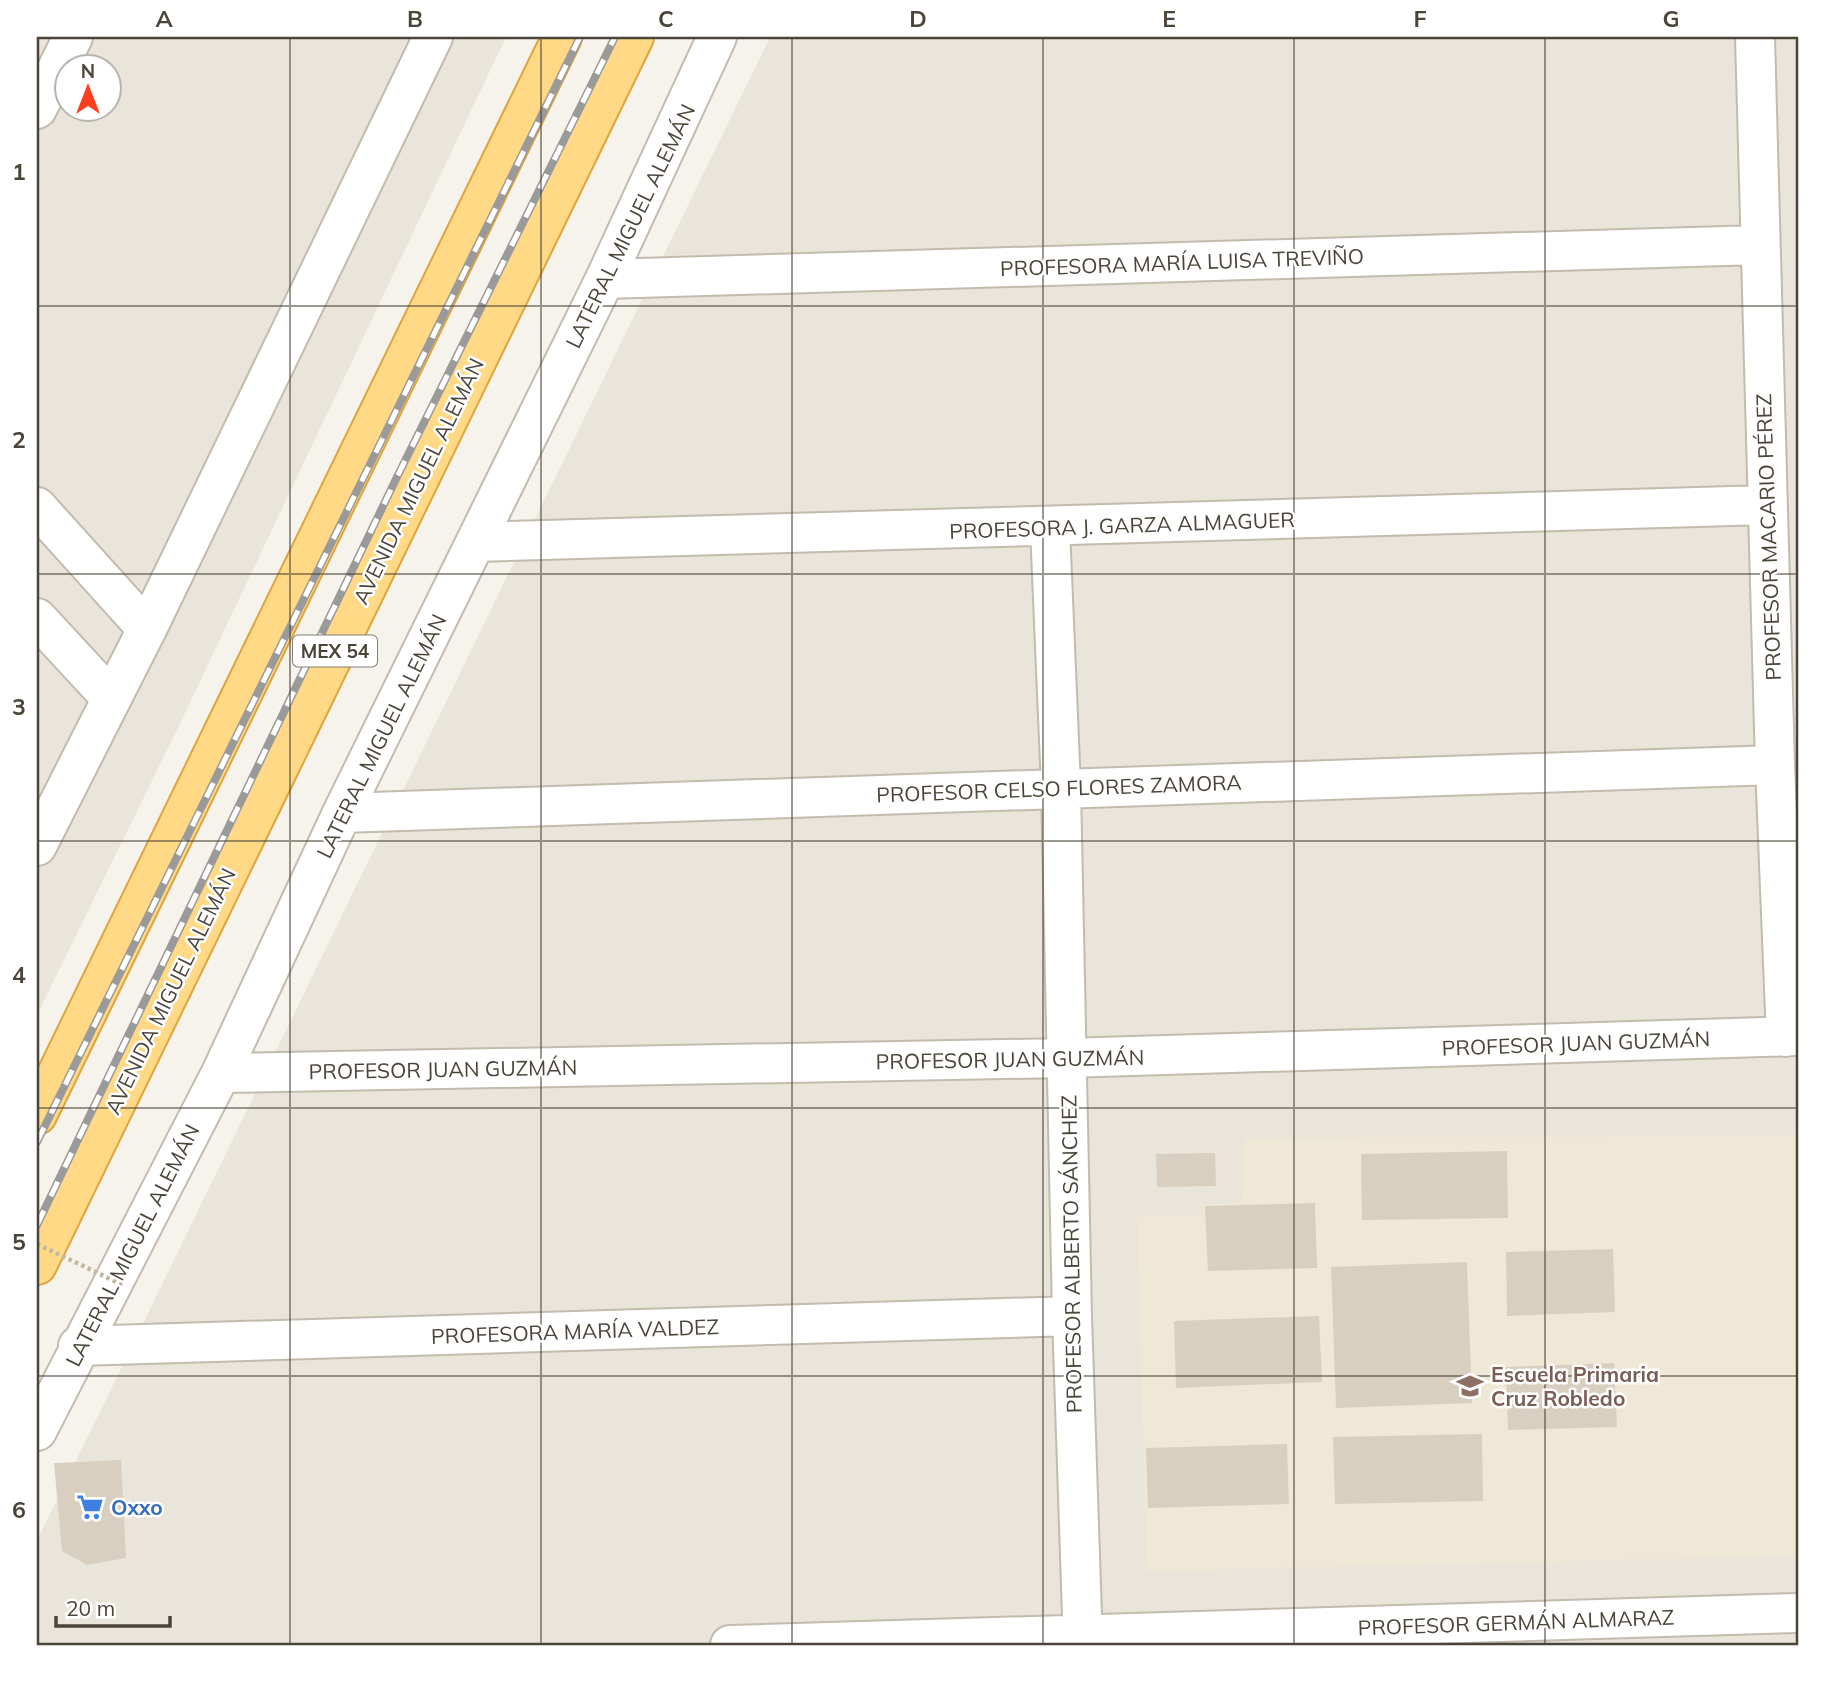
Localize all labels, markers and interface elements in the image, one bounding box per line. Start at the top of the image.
text: A [155,4,173,33]
text: B [407,4,423,33]
text: C [658,4,674,33]
text: D [909,4,927,33]
text: E [1162,4,1176,33]
text: F [1413,4,1427,33]
text: G [1662,4,1680,33]
north arrow [52,52,122,122]
text: N [81,59,95,83]
street label: LATERAL MIGUEL ALEMÁN [560,100,700,352]
text: 1 [12,157,26,186]
street label: PROFESORA MARÍA LUISA TREVIÑO [1000,243,1364,281]
street label: AVENIDA MIGUEL ALEMÁN [347,354,489,608]
street label: PROFESOR MACARIO PÉREZ [1750,393,1786,681]
text: 2 [12,425,26,454]
street label: PROFESORA J. GARZA ALMAGUER [949,506,1295,544]
street label: LATERAL MIGUEL ALEMÁN [311,610,451,862]
road number: MEX 54 [293,636,377,666]
text: 3 [12,692,26,721]
street label: PROFESOR CELSO FLORES ZAMORA [876,769,1243,807]
street label: AVENIDA MIGUEL ALEMÁN [99,864,241,1118]
text: 4 [12,960,26,989]
street label: PROFESOR JUAN GUZMÁN [1441,1025,1711,1061]
street label: PROFESOR JUAN GUZMÁN [875,1044,1145,1074]
street label: PROFESOR JUAN GUZMÁN [308,1054,578,1084]
street label: PROFESOR ALBERTO SÁNCHEZ [1055,1095,1087,1413]
street label: LATERAL MIGUEL ALEMÁN [60,1120,204,1370]
text: 5 [12,1227,26,1256]
street label: PROFESORA MARÍA VALDEZ [431,1313,719,1349]
place label: Escuela Primaria Cruz Robledo [1491,1361,1659,1411]
school or university icon: Escuela Primaria Cruz Robledo [1455,1371,1485,1401]
supermarket icon: Oxxo [75,1492,105,1522]
place label: Oxxo [111,1494,163,1520]
text: 6 [12,1495,26,1524]
scale bar [56,1584,170,1628]
text: 20 m [66,1595,115,1621]
street label: PROFESOR GERMÁN ALMARAZ [1357,1603,1675,1641]

